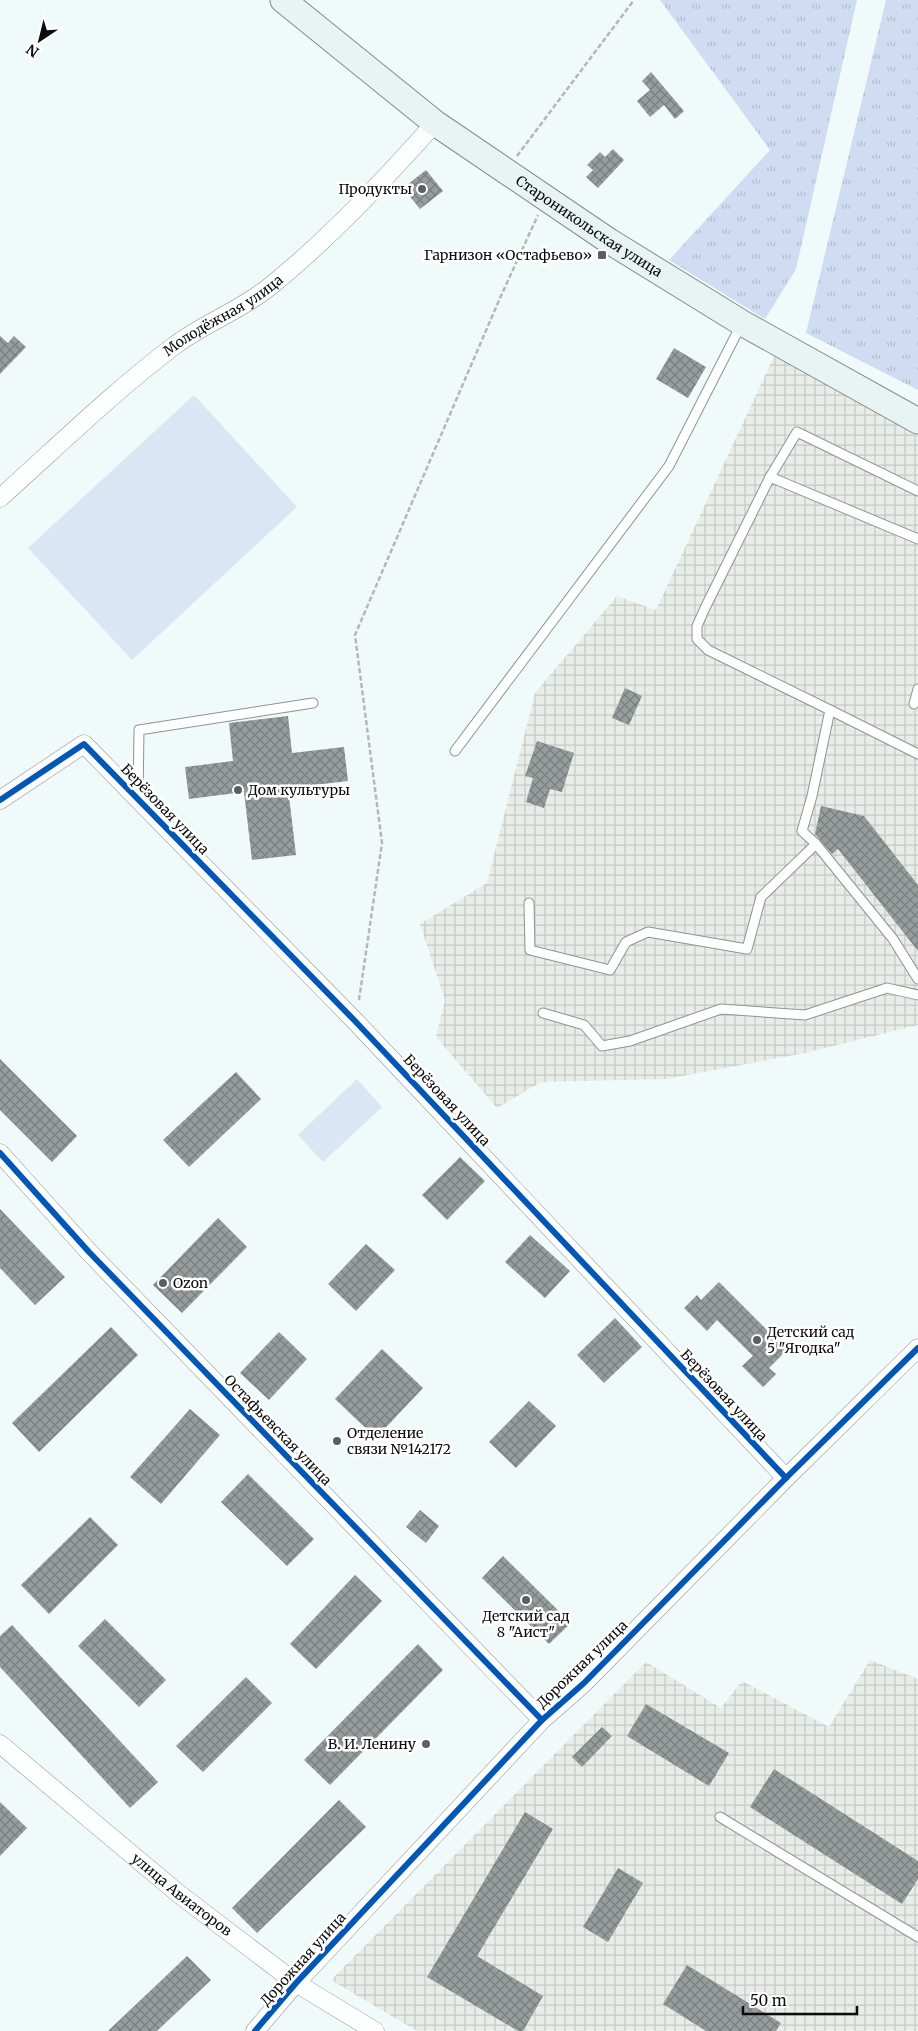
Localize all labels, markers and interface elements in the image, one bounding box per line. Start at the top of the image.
north arrow [15,15,65,65]
text: N [23,40,42,61]
street label: Староникольская улица [512,171,666,281]
place label: Продукты [338,180,412,198]
marker: Продукты [416,183,428,195]
place label: Гарнизон «Остафьево» [424,246,592,264]
marker: Гарнизон «Остафьево» [596,249,608,261]
street label: Молодёжная улица [160,270,287,360]
street label: Берёзовая улица [117,760,213,859]
place label: Дом культуры [248,781,350,799]
marker: Дом культуры [232,784,244,796]
street label: Берёзовая улица [400,1050,495,1150]
place label: Ozon [173,1274,208,1292]
marker: Ozon [157,1277,169,1289]
place label: Детский сад 5 "Ягодка" [767,1323,855,1357]
marker: Детский сад 5 "Ягодка" [751,1334,763,1346]
street label: Берёзовая улица [677,1345,772,1445]
street label: Остафьевская улица [220,1371,336,1490]
place label: Отделение связи №142172 [347,1424,451,1458]
marker: Отделение связи №142172 [331,1435,343,1447]
marker: Детский сад 8 "Аист" [520,1594,532,1606]
place label: Детский сад 8 "Аист" [482,1607,570,1641]
street label: Дорожная улица [533,1616,632,1712]
place label: В. И. Ленину [328,1735,417,1753]
marker: В. И. Ленину [420,1738,432,1750]
street label: улица Авиаторов [128,1849,235,1940]
street label: Дорожная улица [256,1908,350,2009]
scale bar [743,1984,857,2016]
text: 50 m [750,1991,787,2010]

